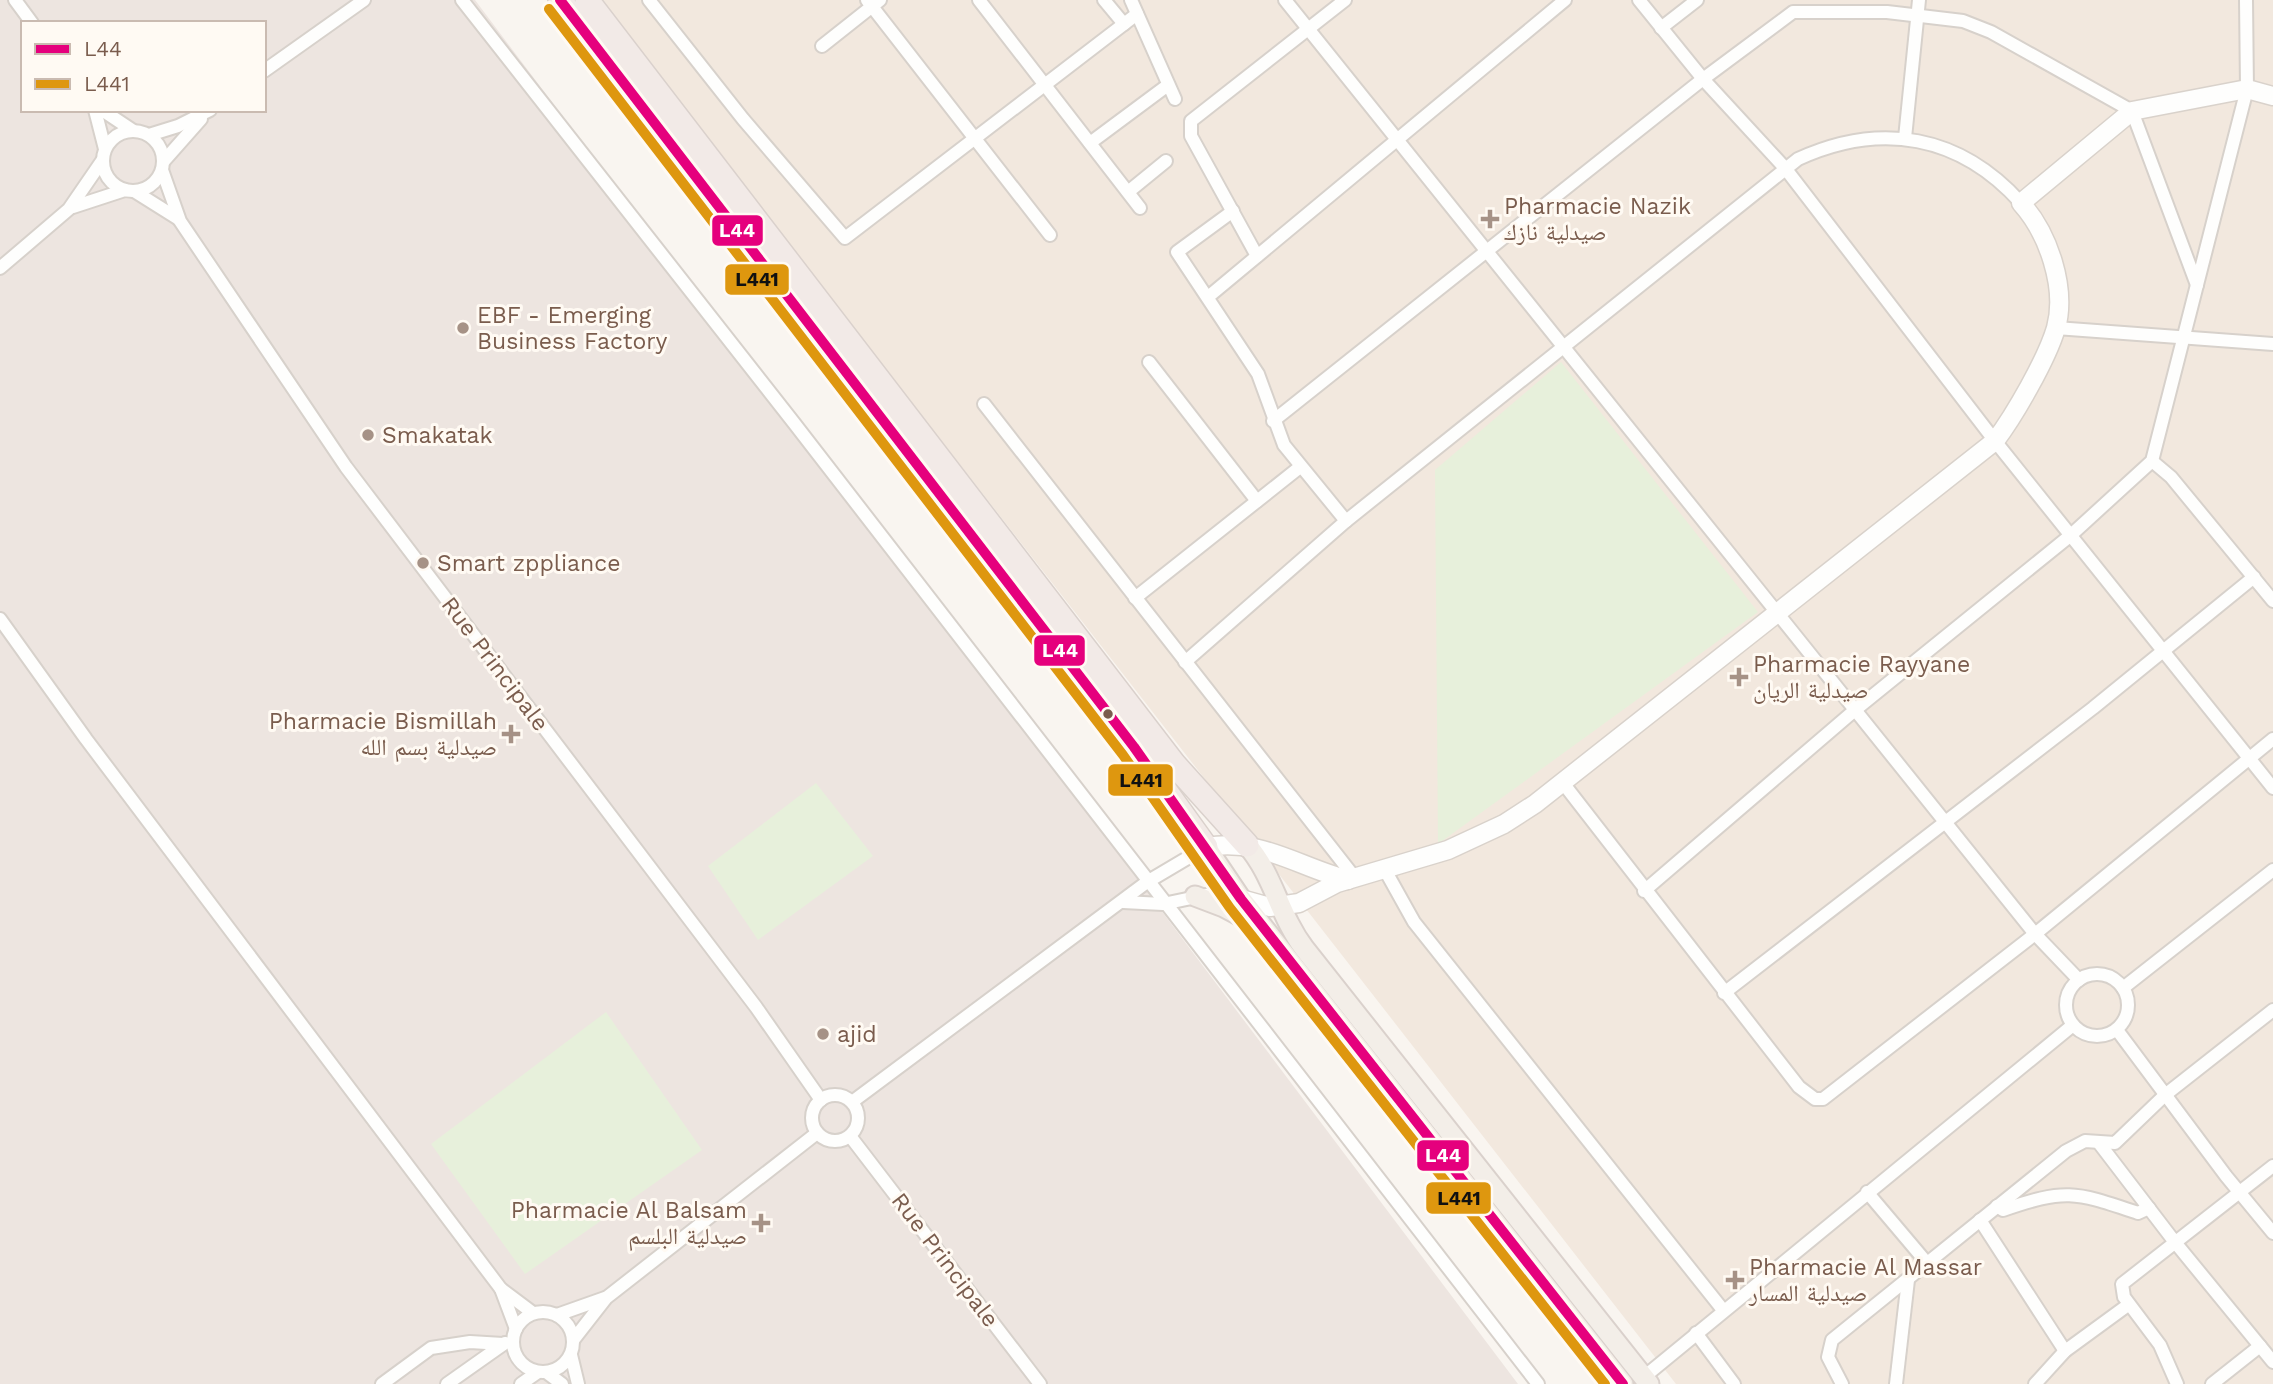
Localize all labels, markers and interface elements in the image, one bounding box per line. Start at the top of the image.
legend [21,21,266,112]
text: L44 [84,36,122,61]
text: L441 [84,71,130,96]
place label: Pharmacie Nazik صيدلية نازك [1504,193,1691,246]
marker: Pharmacie Nazik صيدلية نازك [1482,211,1498,227]
line badge: L44 [711,214,764,247]
text: L44 [719,219,755,242]
line badge: L441 [724,263,790,296]
text: L441 [735,268,779,291]
place label: EBF - Emerging Business Factory [477,302,668,355]
marker: EBF - Emerging Business Factory [455,320,471,336]
place label: Smakatak [382,422,493,449]
marker: Smakatak [360,427,376,443]
place label: Smart zppliance [437,550,620,577]
marker: Smart zppliance [415,555,431,571]
street label: Rue Principale [436,592,554,736]
line badge: L44 [1033,634,1086,667]
text: L44 [1042,639,1078,662]
place label: Pharmacie Rayyane صيدلية الريان [1753,651,1970,704]
marker: Pharmacie Rayyane صيدلية الريان [1731,669,1747,685]
unlabelled marker [1101,707,1115,721]
place label: Pharmacie Bismillah صيدلية بسم الله [269,708,497,763]
marker: Pharmacie Bismillah صيدلية بسم الله [503,726,519,742]
line badge: L441 [1107,763,1174,797]
text: L441 [1119,769,1163,792]
place label: ajid [837,1021,877,1048]
marker: ajid [815,1026,831,1042]
line badge: L44 [1416,1139,1470,1172]
text: L44 [1425,1144,1461,1167]
line badge: L441 [1425,1181,1492,1215]
text: L441 [1437,1187,1481,1210]
street label: Rue Principale [886,1188,1004,1332]
place label: Pharmacie Al Balsam صيدلية البلسم [511,1197,747,1252]
marker: Pharmacie Al Balsam صيدلية البلسم [753,1215,769,1231]
place label: Pharmacie Al Massar صيدلية المسار [1748,1254,1982,1307]
marker: Pharmacie Al Massar صيدلية المسار [1727,1272,1743,1288]

